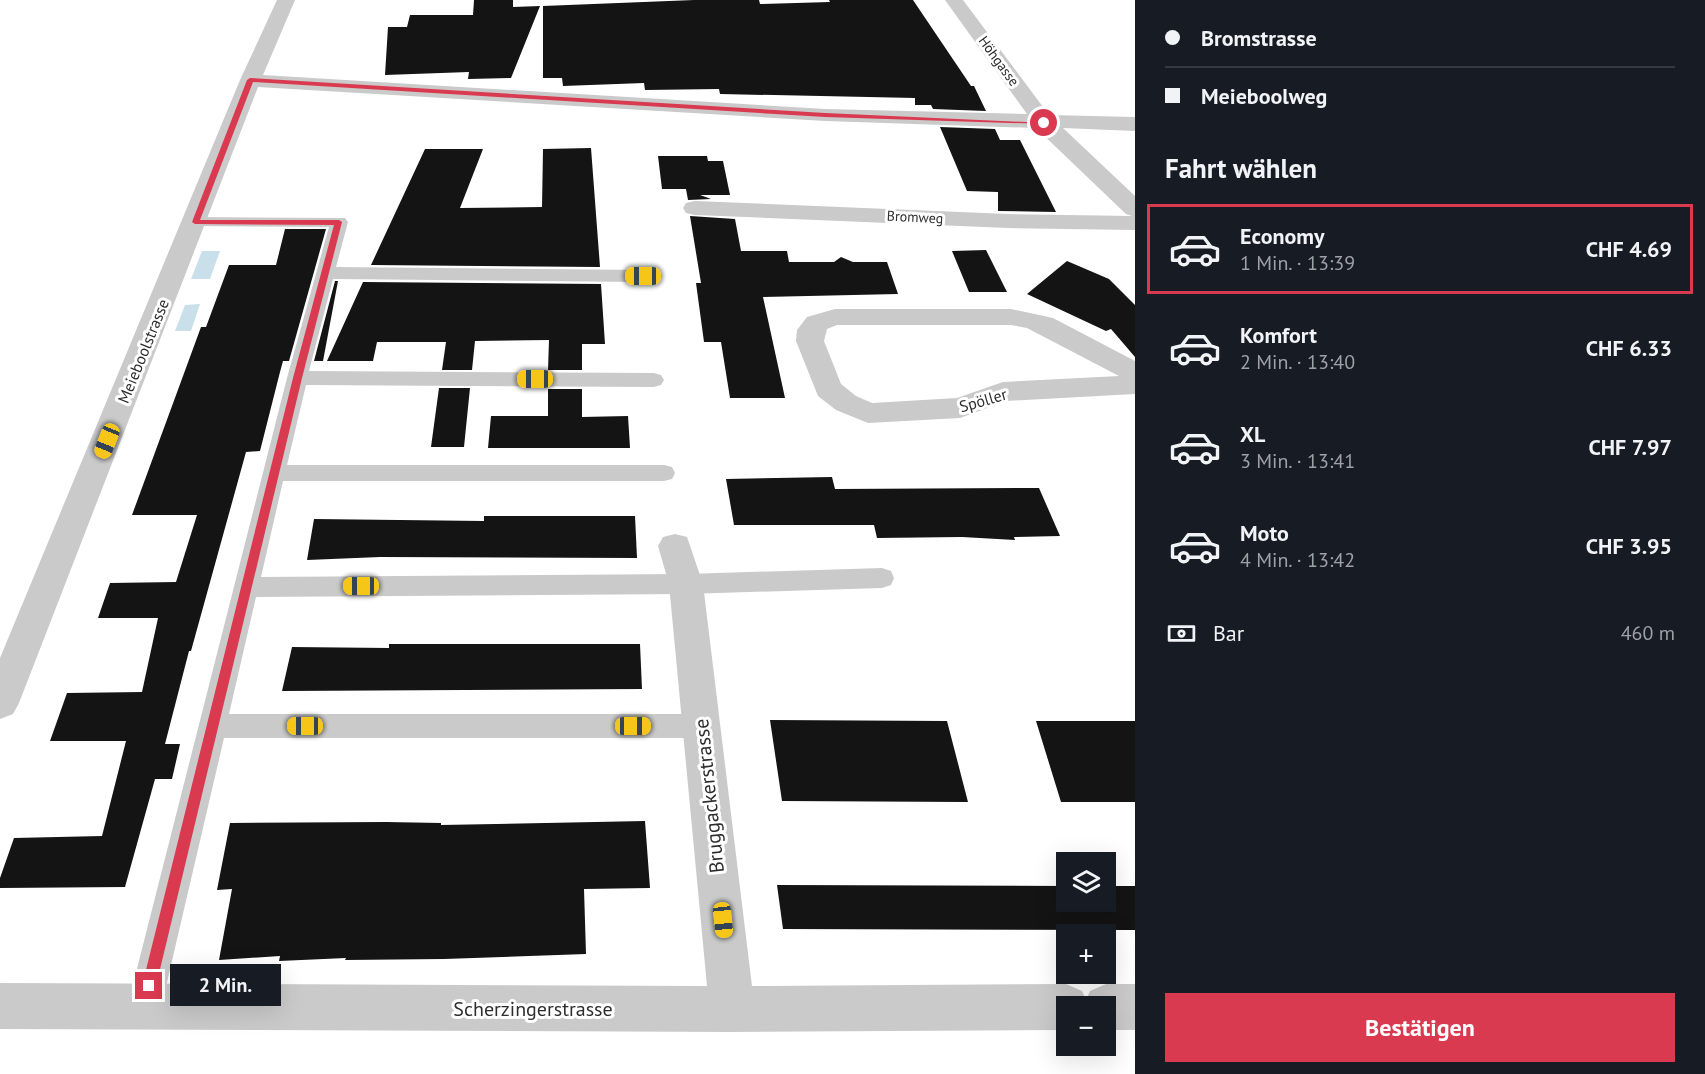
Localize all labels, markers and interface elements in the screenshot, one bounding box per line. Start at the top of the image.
text: Bromstrasse [1201,24,1317,52]
street label: Höhgasse [975,32,1023,90]
text: Meieboolweg [1201,82,1327,110]
route start [1030,109,1057,136]
text: Fahrt wählen [1165,151,1317,185]
street label: Bromweg [886,207,944,227]
icon: car [1168,222,1222,276]
text: Economy [1240,222,1324,250]
text: CHF 4.69 [1586,235,1672,263]
text: 1 Min. · 13:39 [1240,250,1355,276]
car [625,267,661,285]
street label: Meieboolstrasse [113,296,173,406]
icon: car [1168,321,1222,375]
text: Komfort [1240,321,1317,349]
text: CHF 6.33 [1586,334,1672,362]
text: 2 Min. · 13:40 [1240,349,1355,375]
car [517,370,553,388]
street label: Spöller [957,384,1010,416]
icon: car [1168,420,1222,474]
text: XL [1240,420,1265,448]
car [92,421,122,461]
text: CHF 7.97 [1588,433,1672,461]
text: 3 Min. · 13:41 [1240,448,1355,474]
icon: car [1168,519,1222,573]
text: Moto [1240,519,1289,547]
text: CHF 3.95 [1586,532,1672,560]
text: 4 Min. · 13:42 [1240,547,1355,573]
car [343,577,379,595]
icon: cash [1165,617,1198,650]
text: Bar [1213,619,1244,647]
text: 460 m [1621,620,1675,646]
car [287,717,323,735]
car [615,717,651,735]
street label: Bruggackerstrasse [688,718,730,874]
map controls [1056,852,1116,1056]
button: layers [1056,852,1116,912]
car [712,901,734,939]
button: + [1056,924,1116,984]
callout: 2 Min. [170,965,281,1007]
route end [135,972,162,999]
text: 2 Min. [199,972,252,998]
button: Bestätigen [1165,993,1675,1062]
street label: Scherzingerstrasse [453,996,613,1022]
button: − [1056,996,1116,1056]

